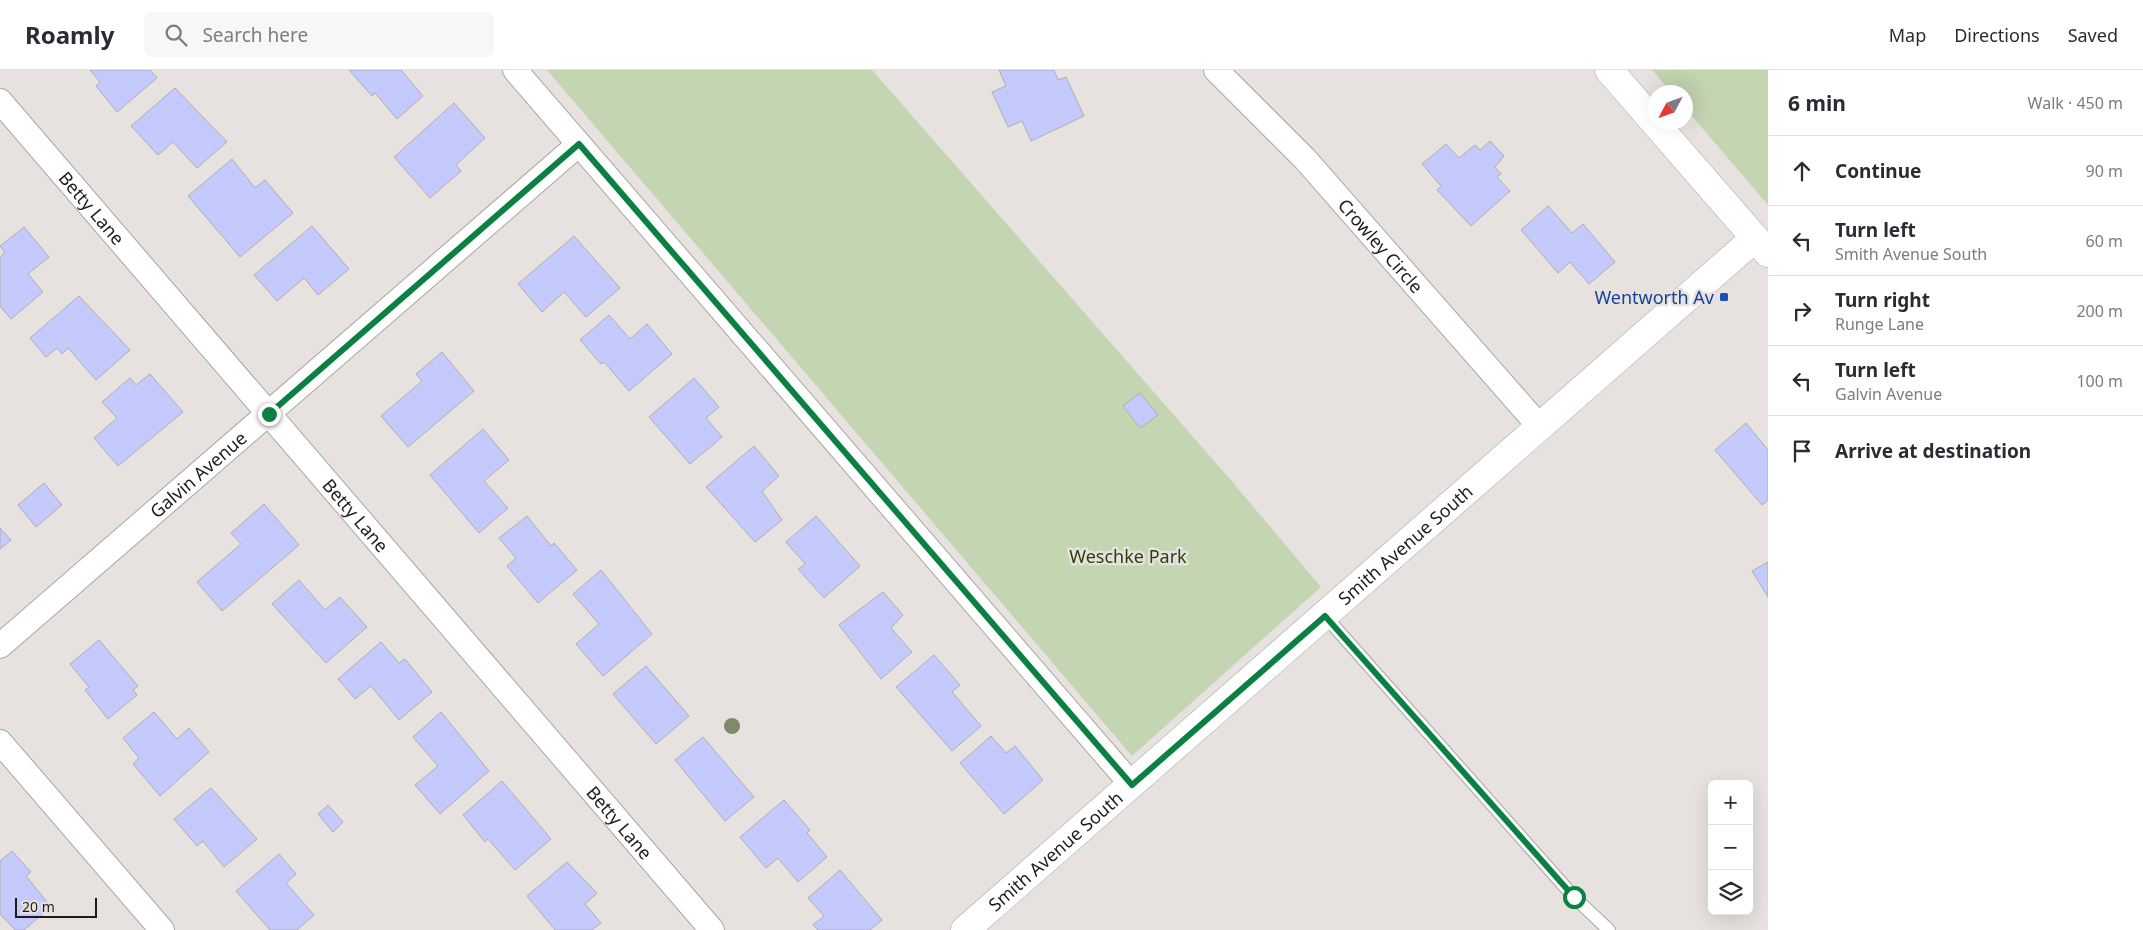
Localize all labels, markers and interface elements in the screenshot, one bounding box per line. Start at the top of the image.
search box [144,12,494,57]
text: Roamly [25,18,114,51]
icon: search [162,21,190,49]
text: Search here [202,22,308,48]
text: Map [1889,23,1926,47]
text: Directions [1954,23,2040,47]
text: Saved [2068,23,2118,47]
north arrow [1648,85,1693,130]
text: 6 min [1788,89,1846,117]
text: Walk · 450 m [2028,92,2123,114]
icon: ahead [1788,157,1816,185]
text: Continue [1835,158,1921,184]
text: 90 m [2086,160,2123,182]
street label: Betty Lane [54,166,130,250]
street label: Crowley Circle [1333,193,1429,298]
text: Turn left [1835,217,1916,243]
icon: left [1788,227,1816,255]
text: 60 m [2086,230,2123,252]
text: Smith Avenue South [1835,243,1987,265]
place label: Wentworth Av [1594,285,1715,309]
text: Turn right [1835,287,1930,313]
marker: Wentworth Av [1718,291,1730,303]
icon: right [1788,297,1816,325]
text: 200 m [2076,300,2123,322]
text: Runge Lane [1835,313,1924,335]
text: Turn left [1835,357,1916,383]
icon: left [1788,367,1816,395]
text: 100 m [2076,370,2123,392]
text: Galvin Avenue [1835,383,1942,405]
route end [258,403,281,426]
street label: Galvin Avenue [144,426,251,523]
icon: arrive [1788,437,1816,465]
text: Arrive at destination [1835,438,2031,464]
street label: Betty Lane [317,473,394,557]
street label: Smith Avenue South [1333,479,1477,610]
park label: Weschke Park [1069,544,1187,568]
map controls [1708,780,1753,915]
button: + [1708,780,1753,825]
street label: Betty Lane [581,781,658,864]
street label: Smith Avenue South [983,786,1128,916]
button: − [1708,825,1753,870]
button: layers [1708,870,1753,915]
route start [1563,886,1586,909]
scale bar [15,895,98,918]
text: 20 m [22,897,55,916]

